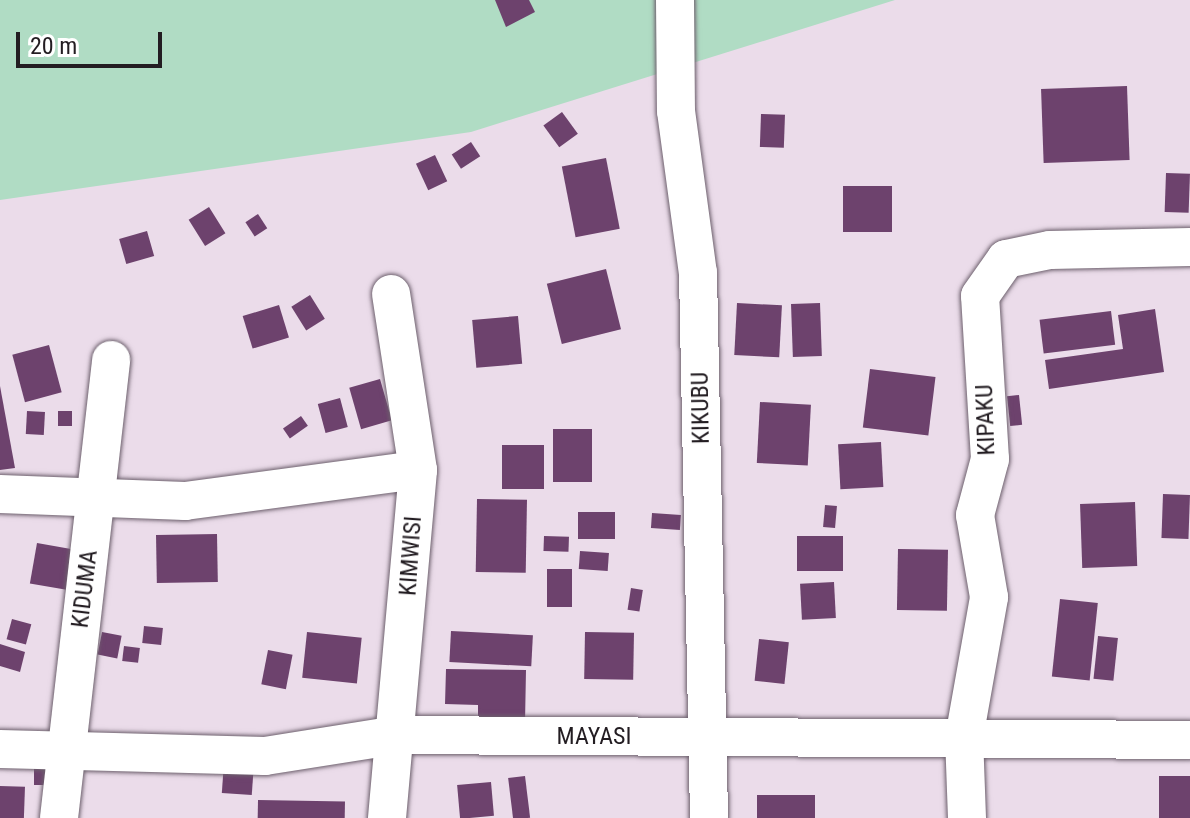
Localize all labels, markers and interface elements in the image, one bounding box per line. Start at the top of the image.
scale bar [20,16,166,66]
text: 20 m [30,32,77,60]
street label: KIKUBU [686,372,716,444]
street label: KIPAKU [970,384,1002,456]
street label: KIMWISI [394,515,428,597]
street label: KIDUMA [66,548,104,630]
street label: MAYASI [557,723,631,751]

